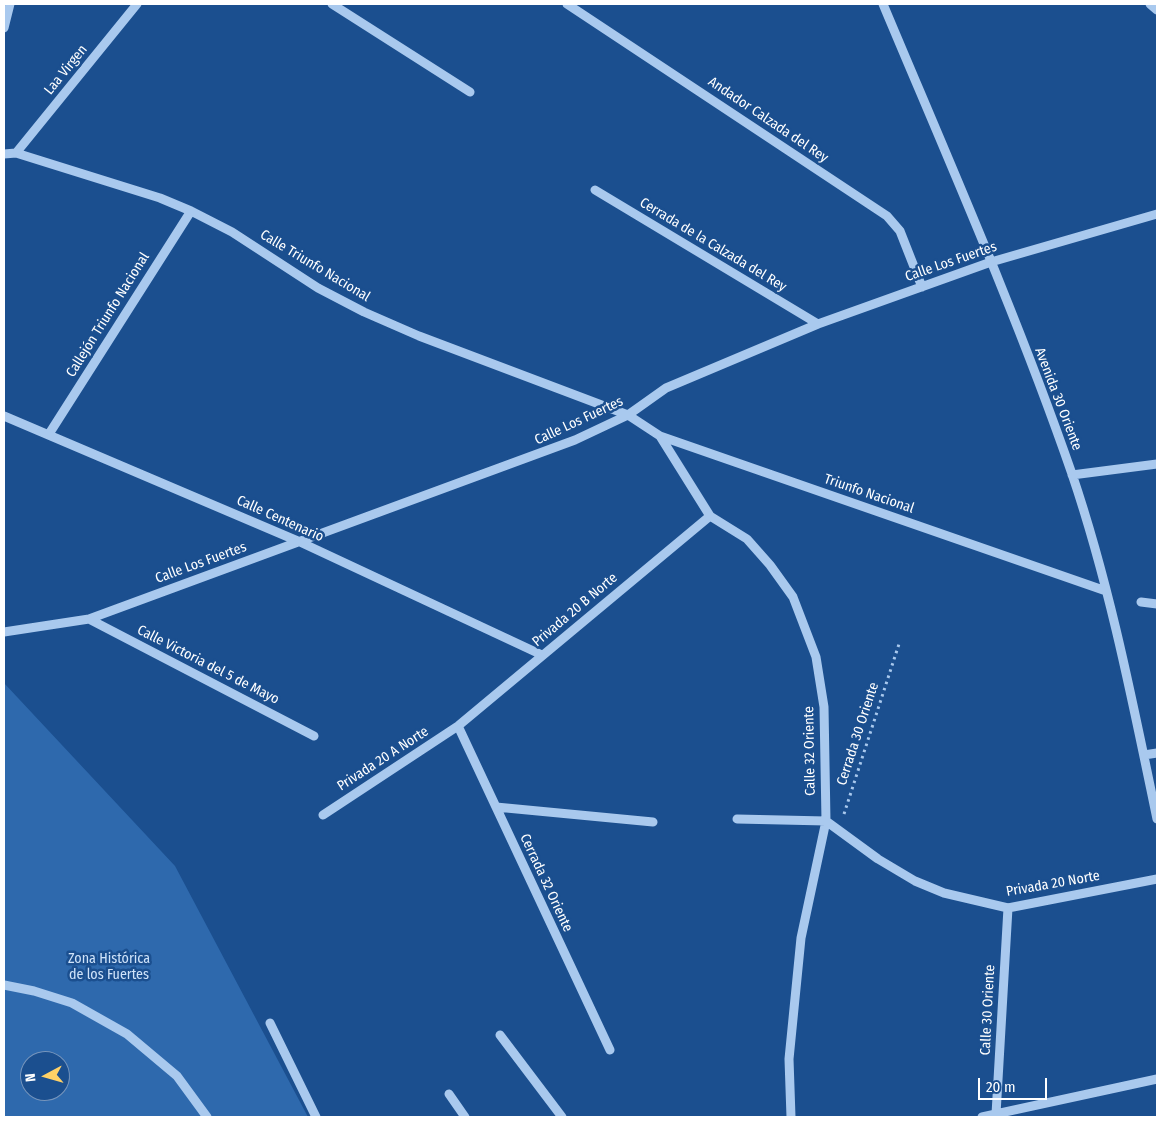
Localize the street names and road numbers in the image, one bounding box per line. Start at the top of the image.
street label: Laa Virgen [41,42,91,98]
street label: Andador Calzada del Rey [705,73,831,167]
street label: Cerrada de la Calzada del Rey [636,194,790,296]
street label: Calle Triunfo Nacional [257,227,373,305]
street label: Calle Los Fuertes [903,238,999,286]
street label: Callejón Triunfo Nacional [63,250,153,380]
street label: Avenida 30 Oriente [1031,345,1085,453]
street label: Calle Los Fuertes [532,393,626,449]
street label: Triunfo Nacional [822,471,916,517]
street label: Calle Centenario [234,492,326,546]
street label: Calle Los Fuertes [153,539,249,587]
street label: Privada 20 B Norte [529,570,621,650]
street label: Calle Victoria del 5 de Mayo [134,622,282,708]
street label: Cerrada 30 Oriente [833,680,883,788]
street label: Calle 32 Oriente [801,706,819,796]
street label: Privada 20 A Norte [334,723,432,795]
street label: Cerrada 32 Oriente [516,831,576,935]
street label: Privada 20 Norte [1005,867,1101,901]
street label: Calle 30 Oriente [977,964,999,1056]

